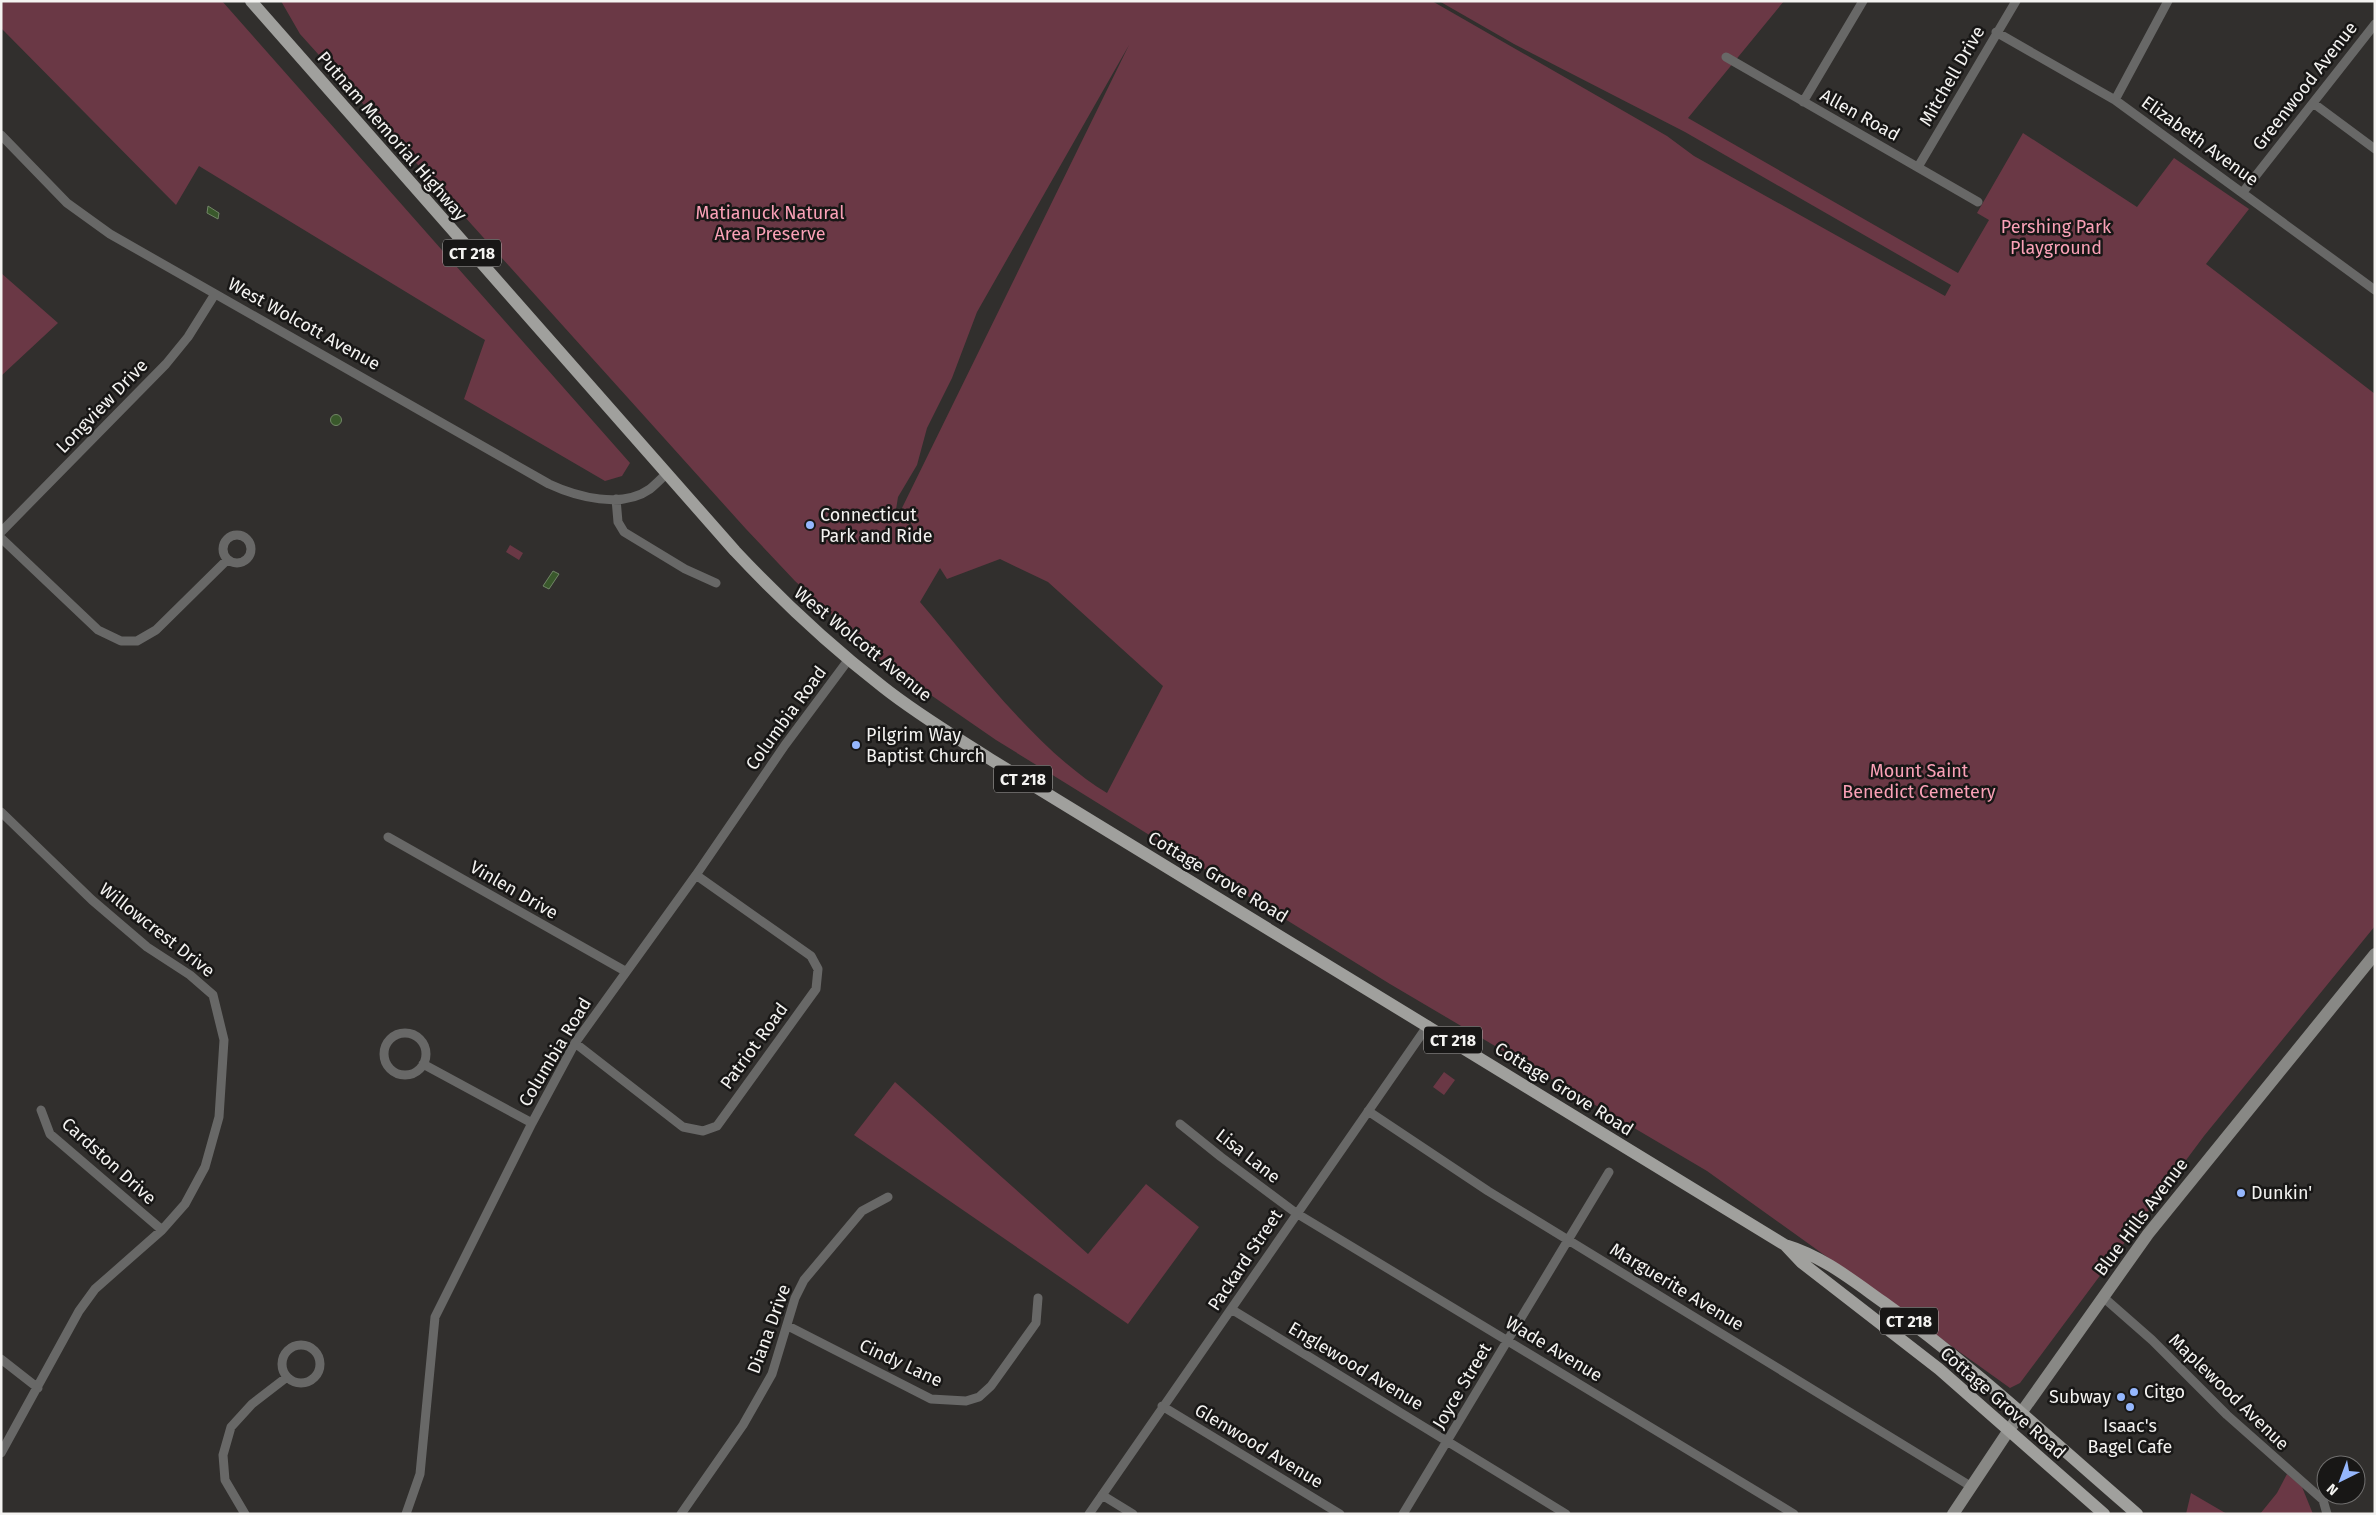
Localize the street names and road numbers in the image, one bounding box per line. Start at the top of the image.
street label: Greenwood Avenue [2248,17,2362,155]
street label: Mitchell Drive [1915,22,1989,130]
street label: Putnam Memorial Highway [312,47,472,225]
street label: Allen Road [1816,84,1904,146]
street label: Elizabeth Avenue [2137,91,2263,191]
road number: CT 218 [443,240,501,266]
street label: West Wolcott Avenue [224,273,384,375]
street label: Longview Drive [52,354,152,458]
street label: West Wolcott Avenue [790,582,936,706]
street label: Columbia Road [741,662,831,774]
road number: CT 218 [994,766,1052,792]
street label: Cottage Grove Road [1144,827,1292,927]
street label: Vinlen Drive [466,856,562,924]
street label: Willowcrest Drive [95,878,219,982]
street label: Columbia Road [514,994,596,1110]
street label: Patriot Road [715,999,793,1093]
road number: CT 218 [1424,1026,1482,1054]
street label: Cottage Grove Road [1491,1037,1637,1141]
street label: Cardston Drive [57,1113,161,1209]
street label: Lisa Lane [1211,1124,1285,1188]
street label: Blue Hills Avenue [2089,1154,2193,1280]
street label: Packard Street [1203,1205,1287,1315]
street label: Marguerite Avenue [1606,1238,1748,1336]
street label: Diana Drive [743,1281,795,1377]
road number: CT 218 [1880,1308,1938,1334]
street label: Wade Avenue [1502,1311,1606,1387]
street label: Englewood Avenue [1285,1317,1427,1415]
street label: Maplewood Avenue [2164,1329,2294,1455]
street label: Cindy Lane [856,1334,946,1392]
street label: Joyce Street [1428,1339,1497,1433]
street label: Cottage Grove Road [1936,1342,2070,1464]
street label: Glenwood Avenue [1191,1399,1327,1493]

